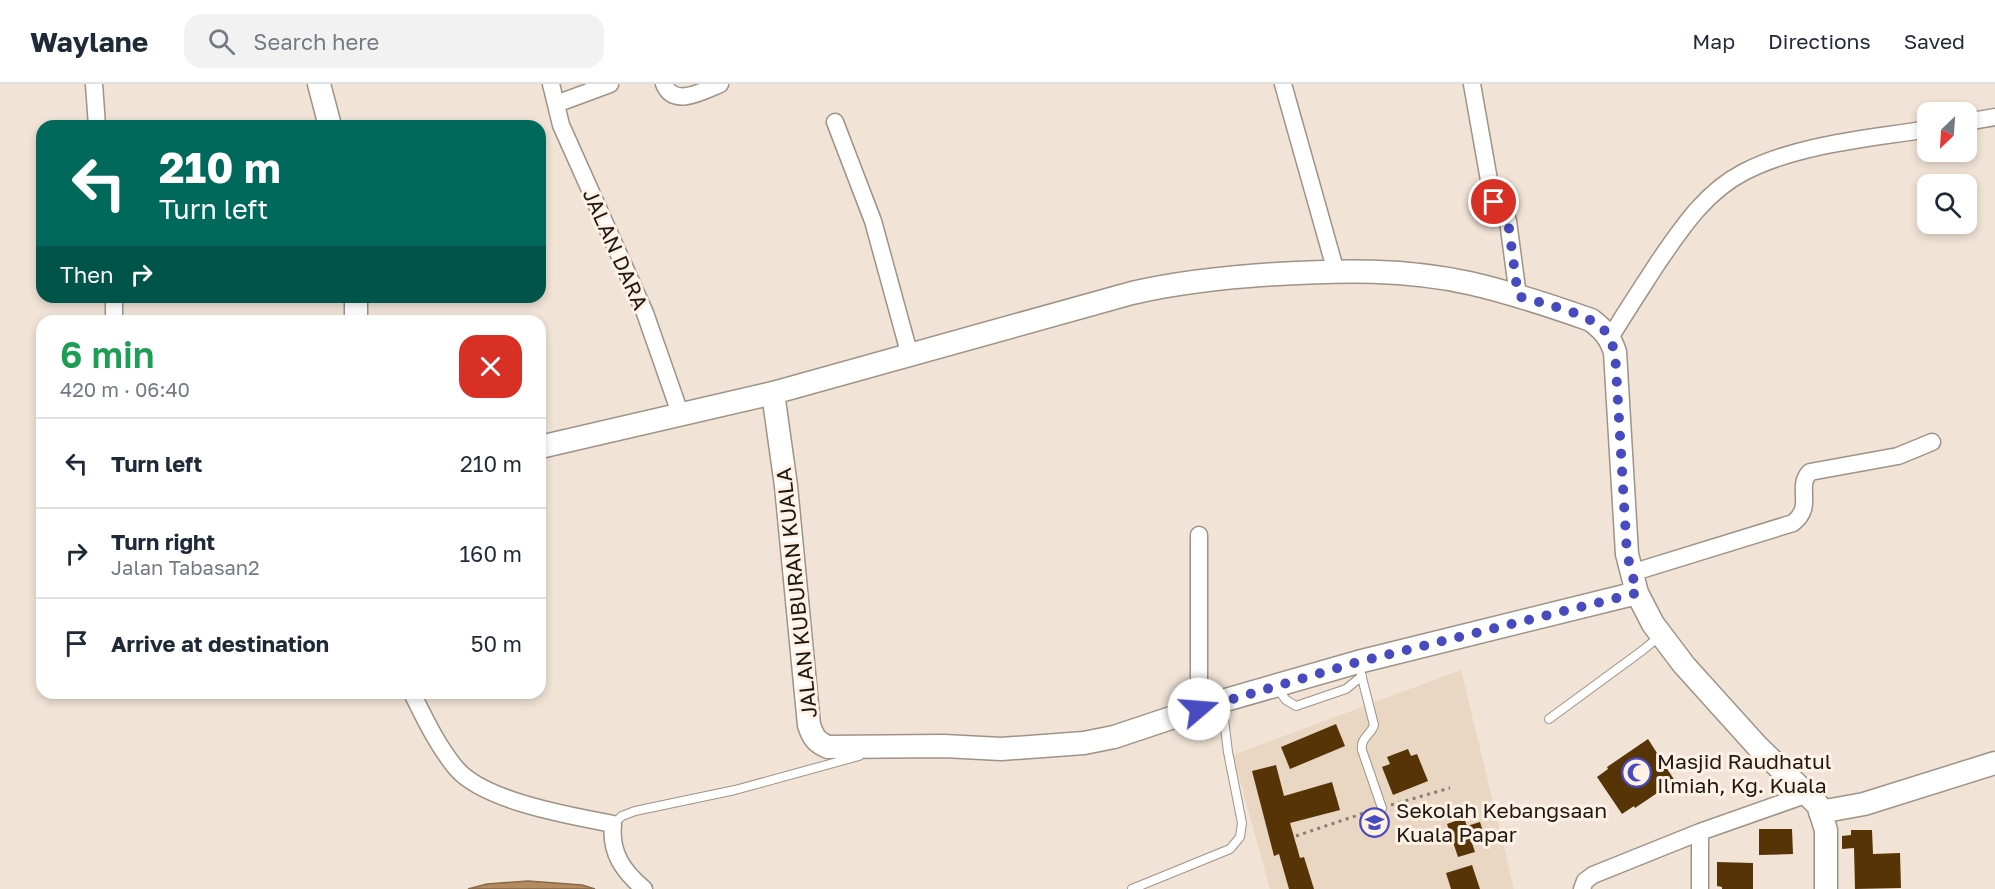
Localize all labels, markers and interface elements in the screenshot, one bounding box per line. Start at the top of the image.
search box [184,14,604,68]
text: Waylane [30,25,148,58]
icon: search [205,25,238,58]
text: Search here [253,28,379,55]
text: Map [1692,28,1735,54]
text: Directions [1768,28,1871,54]
text: Saved [1904,28,1965,54]
north arrow [1917,102,1977,162]
map controls [1917,102,1977,234]
text: 210 m [159,142,281,192]
icon: left [60,144,138,222]
button: search [1917,174,1977,234]
pin [1468,176,1519,227]
street label: JALAN DARA [578,184,654,314]
icon: arrive [1477,185,1510,218]
text: Turn left [159,193,268,225]
icon: right [125,258,158,291]
text: Then [60,261,113,288]
text: 6 min [60,333,155,376]
button: close [459,335,522,398]
text: 420 m · 06:40 [60,377,190,401]
icon: left [60,447,93,480]
text: Turn left [111,450,202,477]
text: 210 m [460,450,522,477]
street label: JALAN KUBURAN KUALA [770,466,822,720]
text: Turn right [111,528,215,555]
icon: right [60,537,93,570]
text: 160 m [459,540,522,567]
text: Jalan Tabasan2 [111,555,260,579]
icon: arrive [60,627,93,660]
text: Arrive at destination [111,630,329,657]
text: 50 m [471,630,522,657]
position arrow [1167,677,1231,741]
place label: Masjid Raudhatul Ilmiah, Kg. Kuala [1657,748,1831,798]
mosque icon: Masjid Raudhatul Ilmiah, Kg. Kuala [1620,757,1652,789]
place label: Sekolah Kebangsaan Kuala Papar [1396,797,1607,847]
school or university icon: Sekolah Kebangsaan Kuala Papar [1359,806,1391,838]

